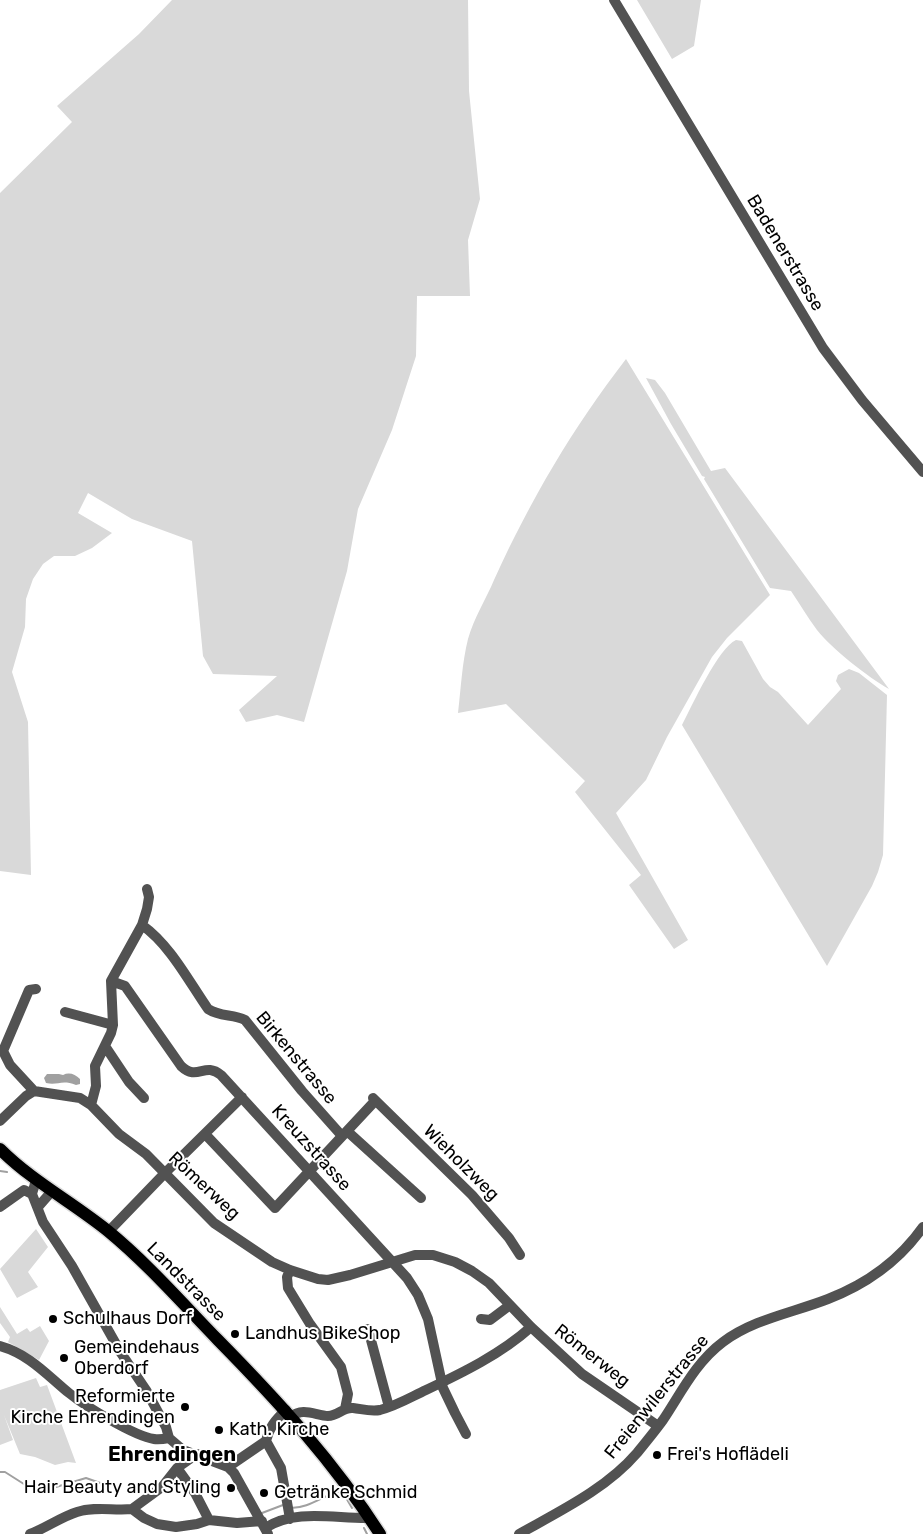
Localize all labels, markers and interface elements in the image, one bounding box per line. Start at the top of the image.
street label: Badenerstrasse [742,191,828,315]
street label: Birkenstrasse [251,1007,341,1109]
street label: Kreuzstrasse [267,1100,355,1196]
street label: Wieholzweg [418,1120,504,1206]
street label: Römerweg [164,1147,244,1225]
street label: Landstrasse [142,1238,230,1326]
place label: Schulhaus Dorf [63,1308,192,1330]
marker: Schulhaus Dorf [47,1313,59,1325]
street label: Römerweg [550,1320,634,1392]
place label: Landhus BikeShop [245,1323,401,1345]
marker: Landhus BikeShop [229,1328,241,1340]
street label: Freienwilerstrasse [600,1331,714,1463]
place label: Gemeindehaus Oberdorf [74,1337,199,1380]
marker: Gemeindehaus Oberdorf [58,1352,70,1364]
place label: Reformierte Kirche Ehrendingen [11,1386,175,1428]
marker: Reformierte Kirche Ehrendingen [179,1401,191,1413]
place label: Kath. Kirche [229,1419,329,1441]
marker: Kath. Kirche [213,1424,225,1436]
district label: Ehrendingen [108,1443,236,1467]
place label: Frei's Hoflädeli [667,1444,789,1466]
marker: Frei's Hoflädeli [651,1449,663,1461]
place label: Hair Beauty and Styling [24,1477,221,1499]
marker: Hair Beauty and Styling [225,1482,237,1494]
place label: Getränke Schmid [274,1482,417,1504]
marker: Getränke Schmid [258,1487,270,1499]

